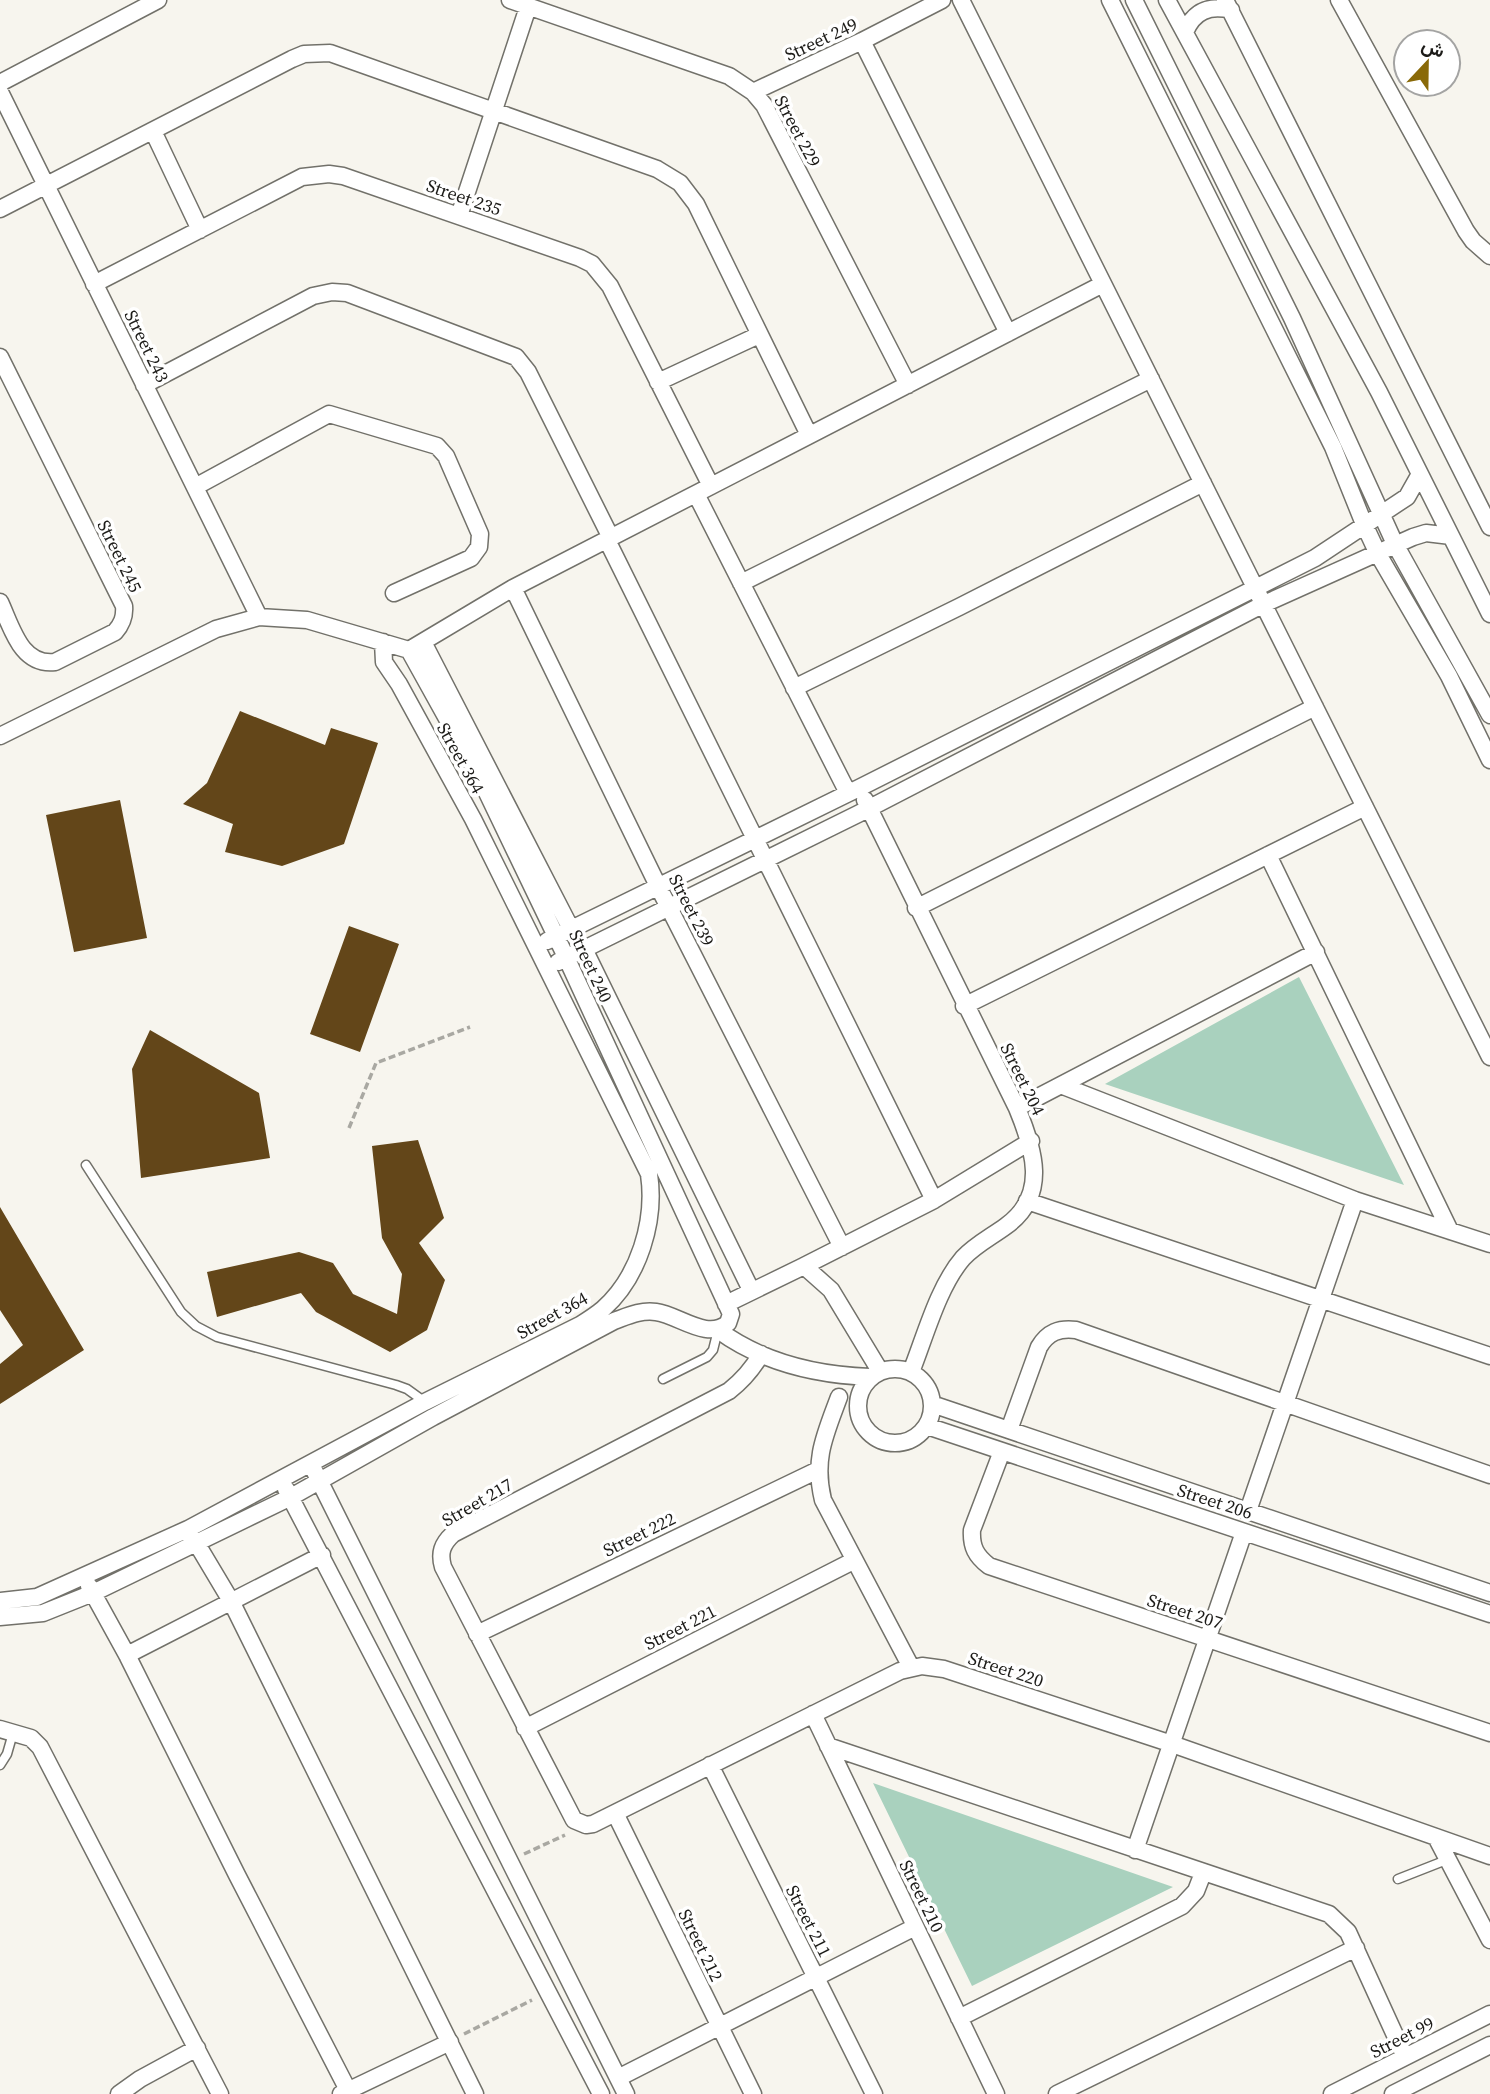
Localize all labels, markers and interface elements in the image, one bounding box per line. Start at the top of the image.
street label: Street 249 [780,11,862,67]
north arrow [1392,28,1462,98]
text: ش [1418,31,1449,64]
street label: Street 229 [769,91,827,171]
street label: Street 235 [423,173,505,221]
street label: Street 243 [119,306,175,386]
street label: Street 245 [92,516,148,596]
street label: Street 364 [431,718,491,798]
street label: Street 239 [663,870,721,950]
street label: Street 240 [563,925,619,1007]
street label: Street 204 [995,1039,1051,1119]
street label: Street 364 [512,1285,592,1345]
street label: Street 217 [437,1472,517,1532]
street label: Street 206 [1174,1477,1256,1525]
street label: Street 222 [599,1506,679,1562]
street label: Street 207 [1144,1587,1226,1635]
street label: Street 221 [640,1598,720,1656]
street label: Street 220 [965,1645,1047,1693]
street label: Street 210 [894,1856,950,1936]
street label: Street 211 [780,1881,838,1961]
street label: Street 212 [673,1905,729,1985]
street label: Street 99 [1366,2010,1438,2064]

